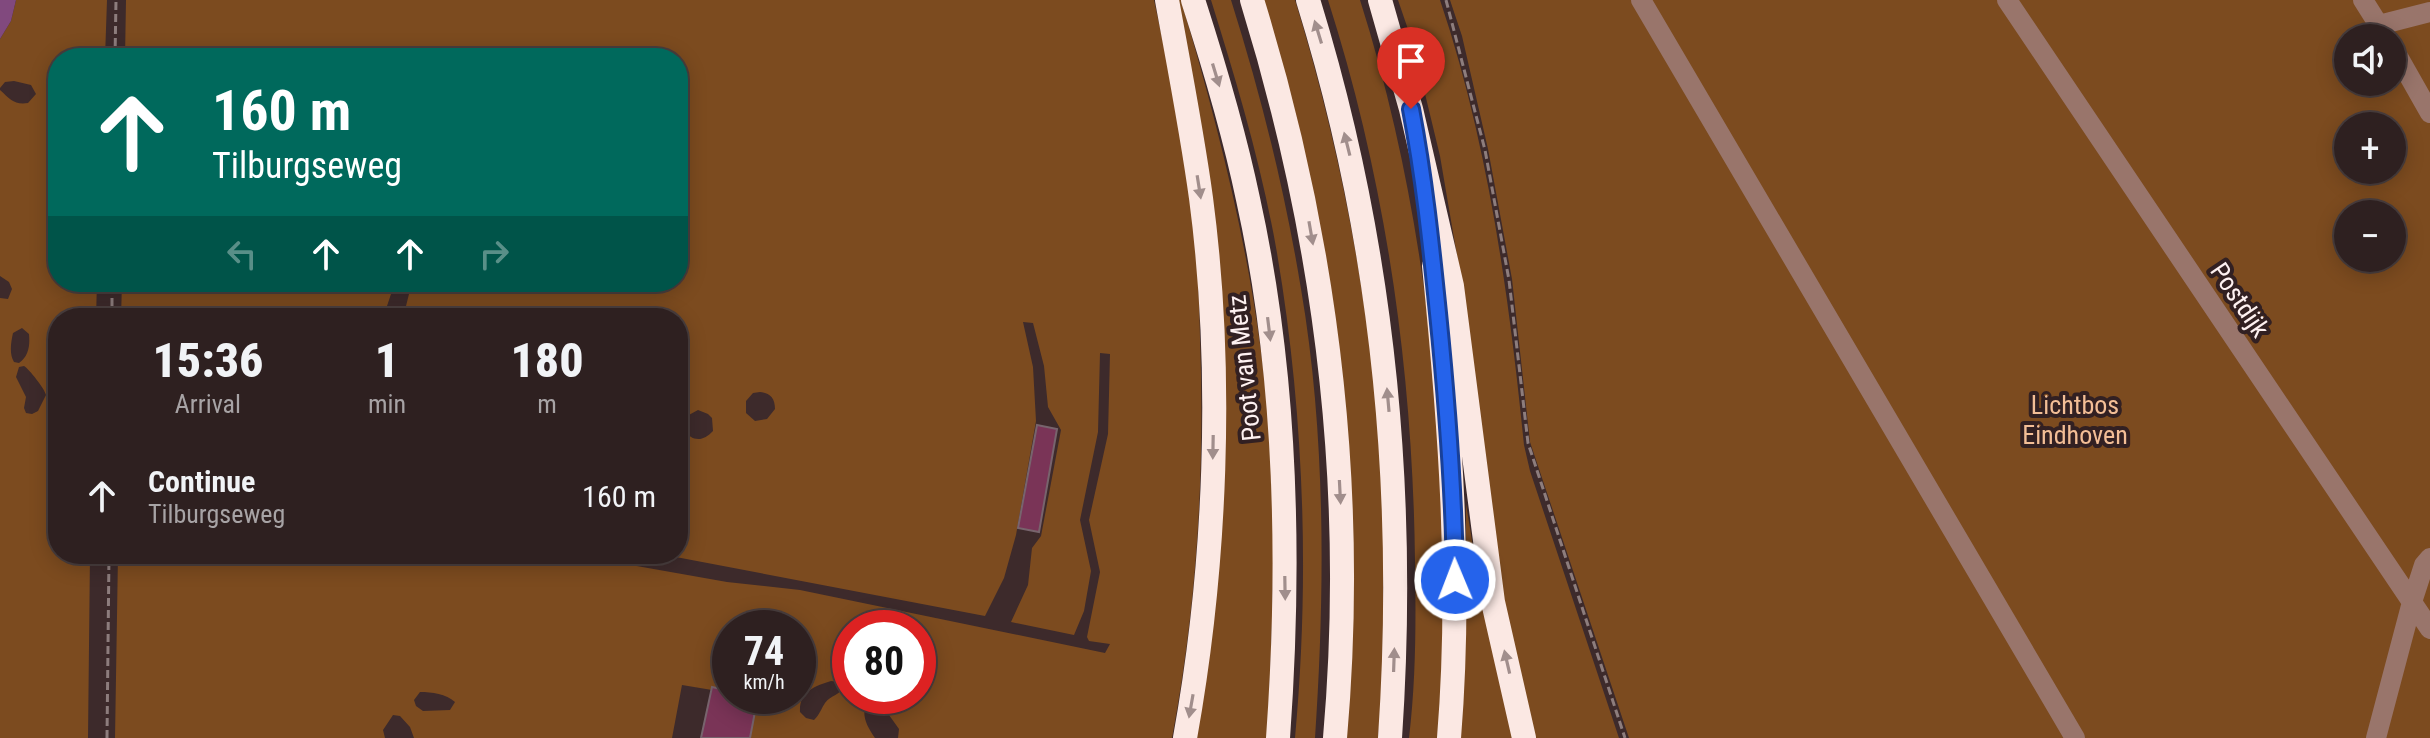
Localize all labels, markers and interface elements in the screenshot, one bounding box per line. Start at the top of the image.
one-way arrow [1311,19,1324,43]
map controls [2334,24,2406,272]
button: sound [2334,24,2406,96]
pin [1377,27,1445,109]
icon: arrive [1389,39,1433,83]
one-way arrow [1210,63,1223,87]
text: 160 m [212,78,351,144]
icon: ahead [80,80,184,184]
button: + [2334,112,2406,184]
one-way arrow [1340,131,1353,156]
text: Tilburgseweg [212,145,402,187]
one-way arrow [1193,175,1206,200]
button: − [2334,200,2406,272]
one-way arrow [1305,221,1317,246]
icon: left [220,232,264,276]
icon: ahead [304,232,348,276]
icon: ahead [388,232,432,276]
icon: right [472,232,516,276]
street label: Postdijk [2204,257,2276,343]
street label: Poot van Metz [1221,293,1267,443]
one-way arrow [1263,317,1276,342]
text: 15:36 [152,332,264,389]
text: 1 [375,332,399,389]
text: 180 [510,332,584,389]
one-way arrow [1381,387,1394,412]
text: Arrival [175,389,241,419]
text: min [368,389,406,419]
text: m [537,389,557,419]
park label: Lichtbos Eindhoven [2022,390,2128,450]
one-way arrow [1206,435,1219,460]
text: Continue [148,464,255,499]
icon: ahead [80,474,124,518]
text: 160 m [582,479,656,514]
one-way arrow [1334,480,1347,505]
text: Tilburgseweg [148,499,285,529]
position arrow [1413,538,1497,622]
one-way arrow [1278,576,1291,601]
speed limit sign: 80 [832,610,936,714]
text: 74 [744,628,784,675]
one-way arrow [1388,647,1401,672]
one-way arrow [1500,649,1512,674]
text: km/h [743,670,785,694]
one-way arrow [1184,693,1196,718]

